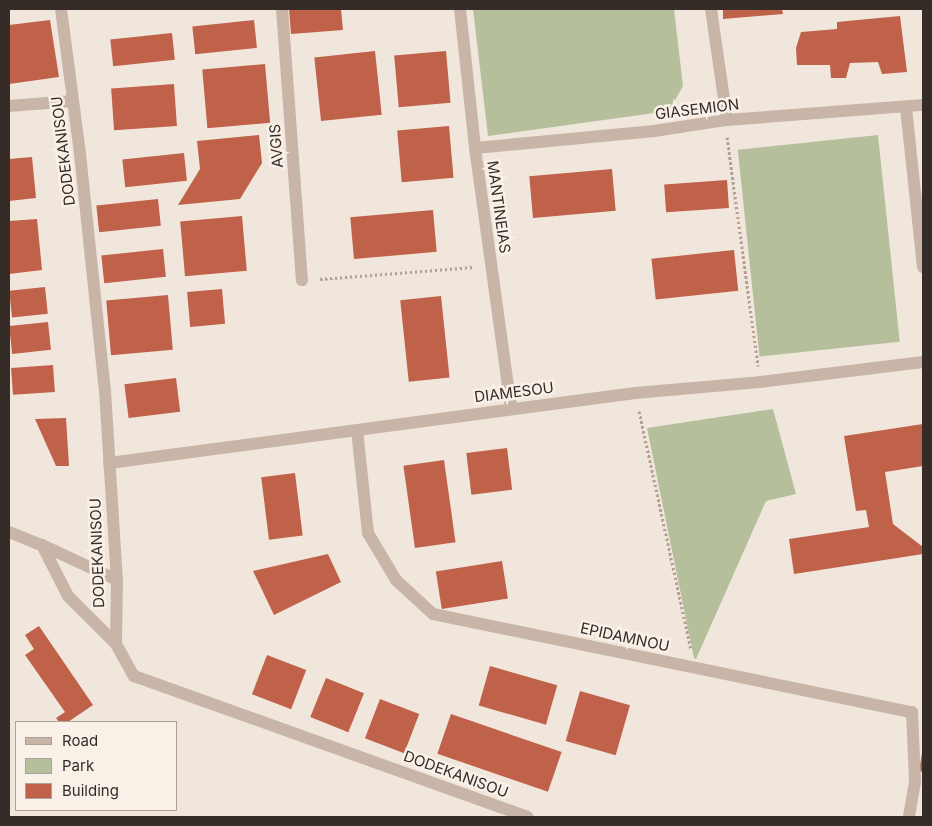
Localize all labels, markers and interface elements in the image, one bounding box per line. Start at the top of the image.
street label: DODEKANISOU [47,95,79,207]
street label: GIASEMION [654,95,740,123]
street label: AVGIS [265,123,287,169]
street label: MANTINEIAS [484,160,514,254]
street label: DIAMESOU [473,378,555,406]
street label: DODEKANISOU [86,498,108,608]
street label: EPIDAMNOU [579,619,671,655]
legend [15,721,178,811]
text: Road [62,731,98,750]
street label: DODEKANISOU [401,747,511,801]
text: Park [62,756,94,775]
text: Building [62,781,119,800]

